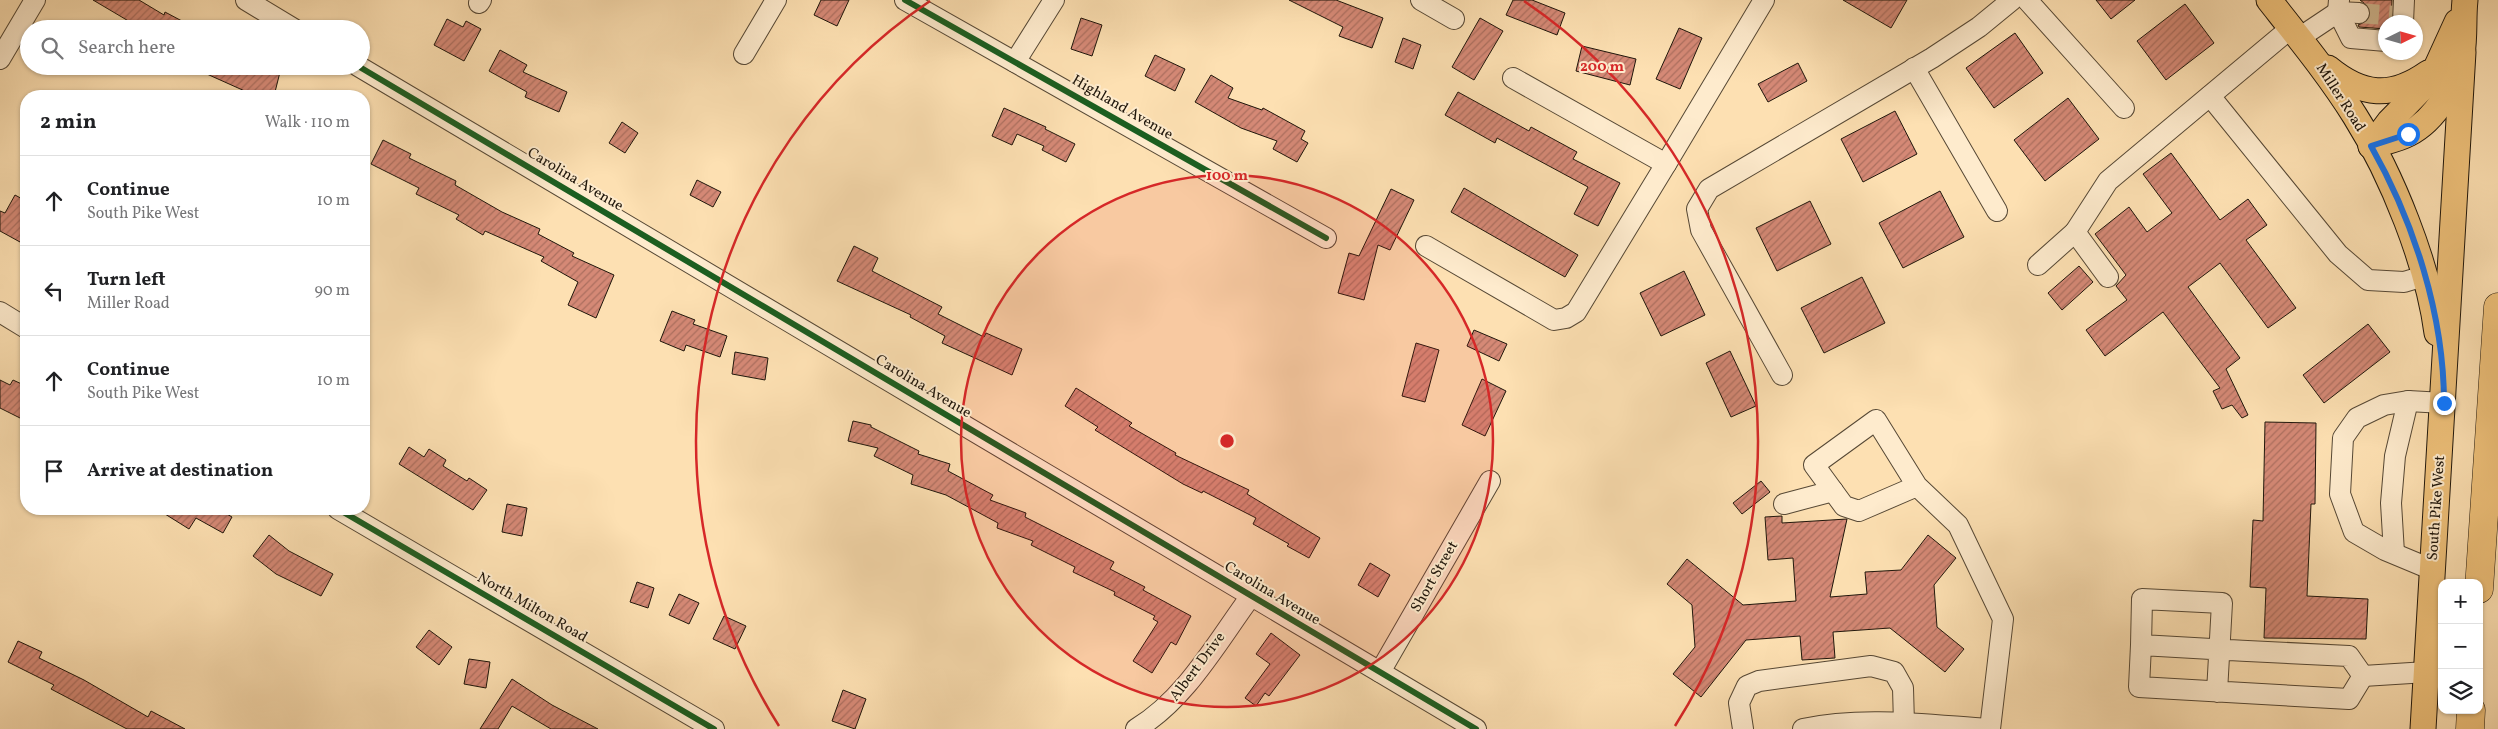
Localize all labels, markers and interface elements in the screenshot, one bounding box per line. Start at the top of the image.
north arrow [2378,15,2423,60]
search box [20,20,370,75]
icon: search [38,34,66,62]
text: Search here [78,35,175,61]
text: 200 m [1580,57,1624,78]
street label: Miller Road [2310,60,2370,136]
street label: Highland Avenue [1067,70,1177,146]
text: 2 min [40,108,97,137]
text: Walk · 110 m [265,112,350,134]
route start [2397,123,2420,146]
street label: Carolina Avenue [523,143,627,217]
text: 100 m [1206,166,1249,187]
text: Continue [87,177,170,203]
icon: ahead [40,187,68,215]
text: 10 m [317,190,350,212]
text: South Pike West [87,203,199,225]
text: Turn left [87,267,166,293]
icon: left [40,277,68,305]
text: 90 m [314,280,350,302]
text: Miller Road [87,293,170,315]
street label: Carolina Avenue [871,350,975,424]
text: Continue [87,357,170,383]
icon: ahead [40,367,68,395]
text: 10 m [317,370,350,392]
text: South Pike West [87,383,199,405]
route end [2433,392,2456,415]
centre of rings [1218,432,1236,450]
street label: South Pike West [2423,455,2451,561]
icon: arrive [40,457,68,485]
text: Arrive at destination [87,458,273,484]
street label: Short Street [1406,538,1464,616]
street label: Carolina Avenue [1220,557,1324,631]
street label: North Milton Road [473,568,591,648]
map controls [2438,579,2483,714]
button: + [2438,579,2483,624]
button: − [2438,624,2483,669]
street label: Albert Drive [1165,628,1231,706]
button: layers [2438,669,2483,714]

